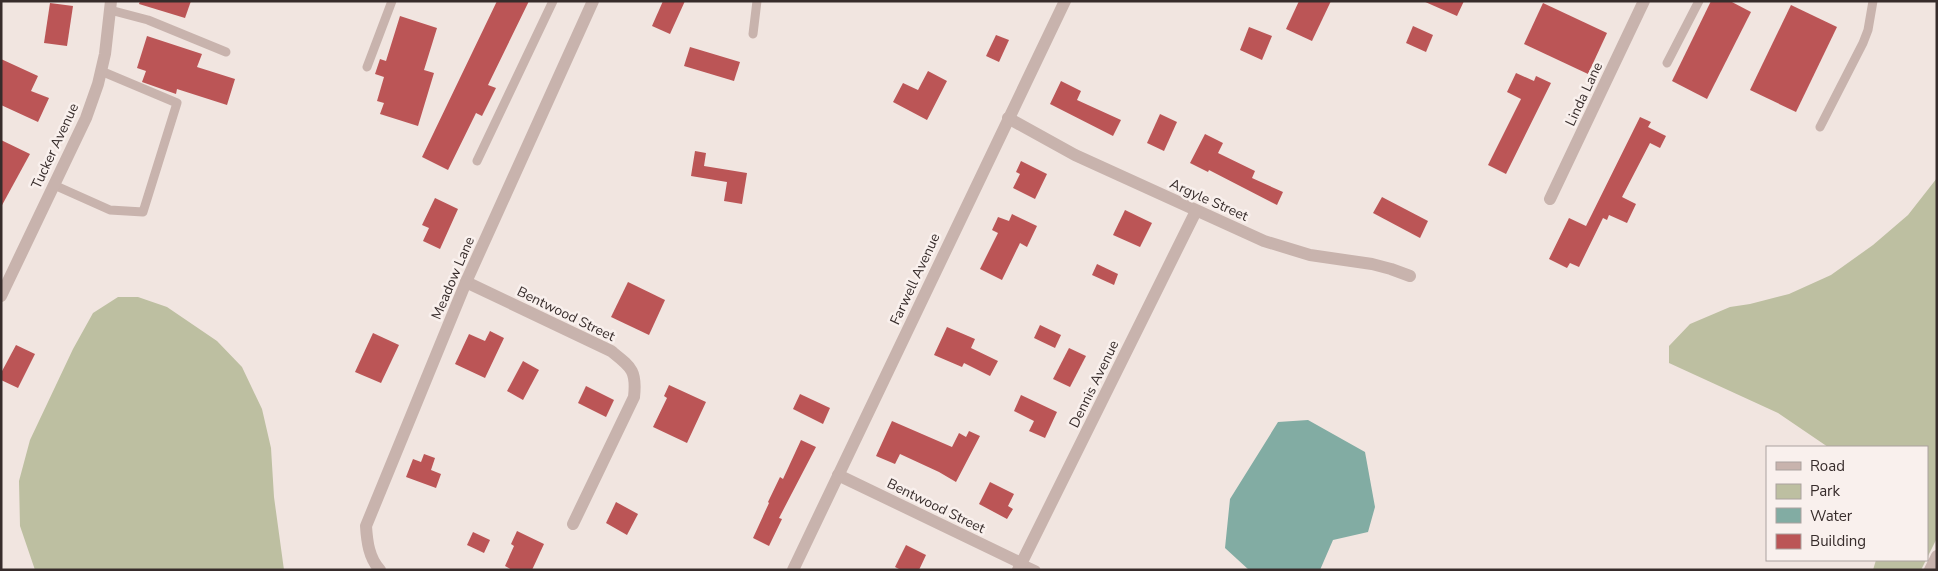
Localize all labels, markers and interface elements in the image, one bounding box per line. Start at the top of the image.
street label: Linda Lane [1561,59,1607,129]
street label: Tucker Avenue [27,100,83,192]
street label: Argyle Street [1167,174,1251,226]
street label: Farwell Avenue [885,230,945,328]
street label: Meadow Lane [427,234,479,322]
street label: Bentwood Street [514,282,618,346]
street label: Dennis Avenue [1065,337,1123,431]
legend [1766,446,1928,561]
text: Road [1810,456,1845,476]
street label: Bentwood Street [884,474,988,538]
text: Park [1810,481,1840,501]
text: Water [1810,506,1853,526]
text: Building [1810,531,1866,551]

